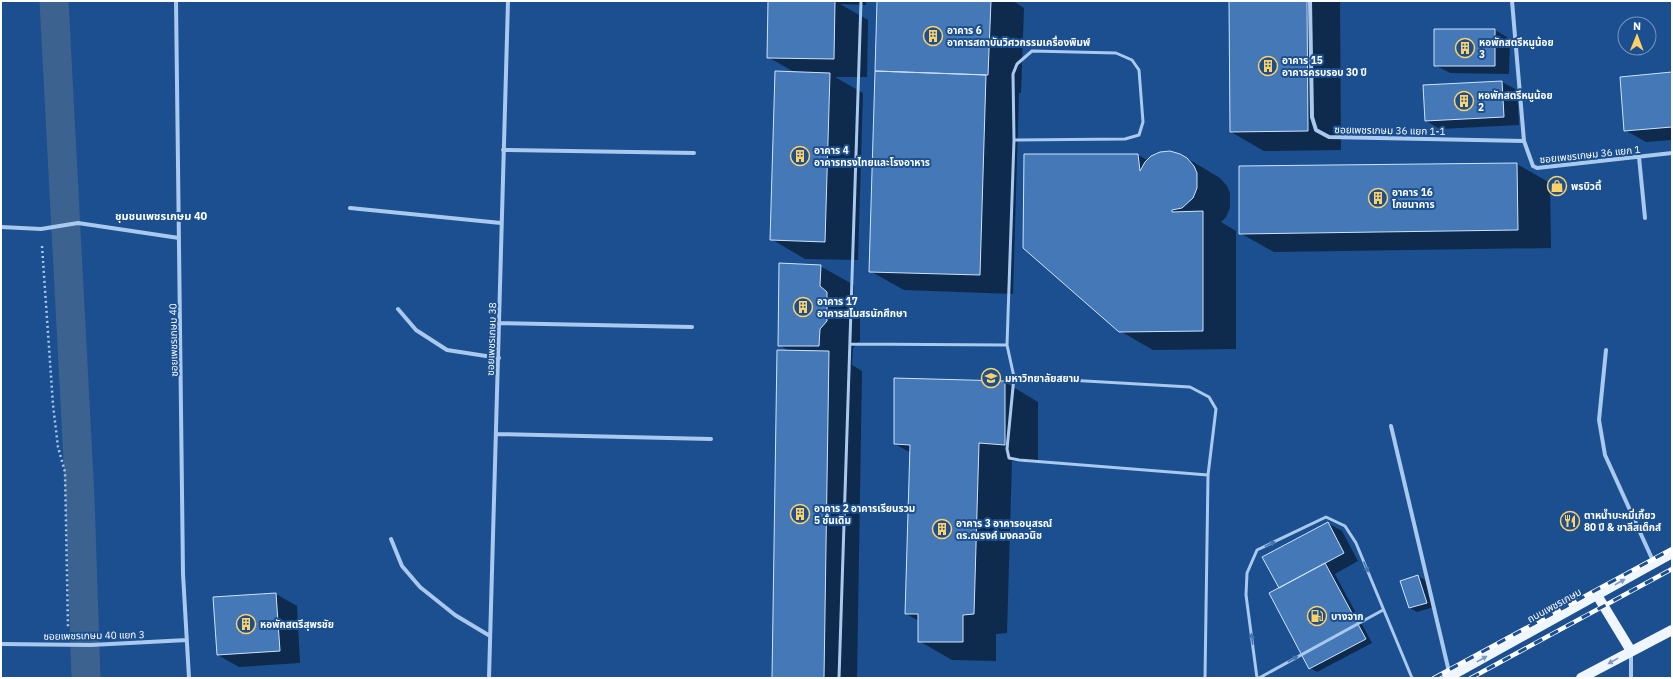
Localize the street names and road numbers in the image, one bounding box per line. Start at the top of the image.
street label: ซอยเพชรเกษม 36 แยก 1-1 [1334,123,1446,138]
street label: ซอยเพชรเกษม 36 แยก 1 [1539,143,1641,166]
street label: ซอยเพชรเกษม 38 [484,302,499,376]
street label: ซอยเพชรเกษม 40 [166,303,181,377]
street label: ถนนเพชรเกษม [1525,585,1584,626]
street label: ซอยเพชรเกษม 40 แยก 3 [43,628,145,643]

